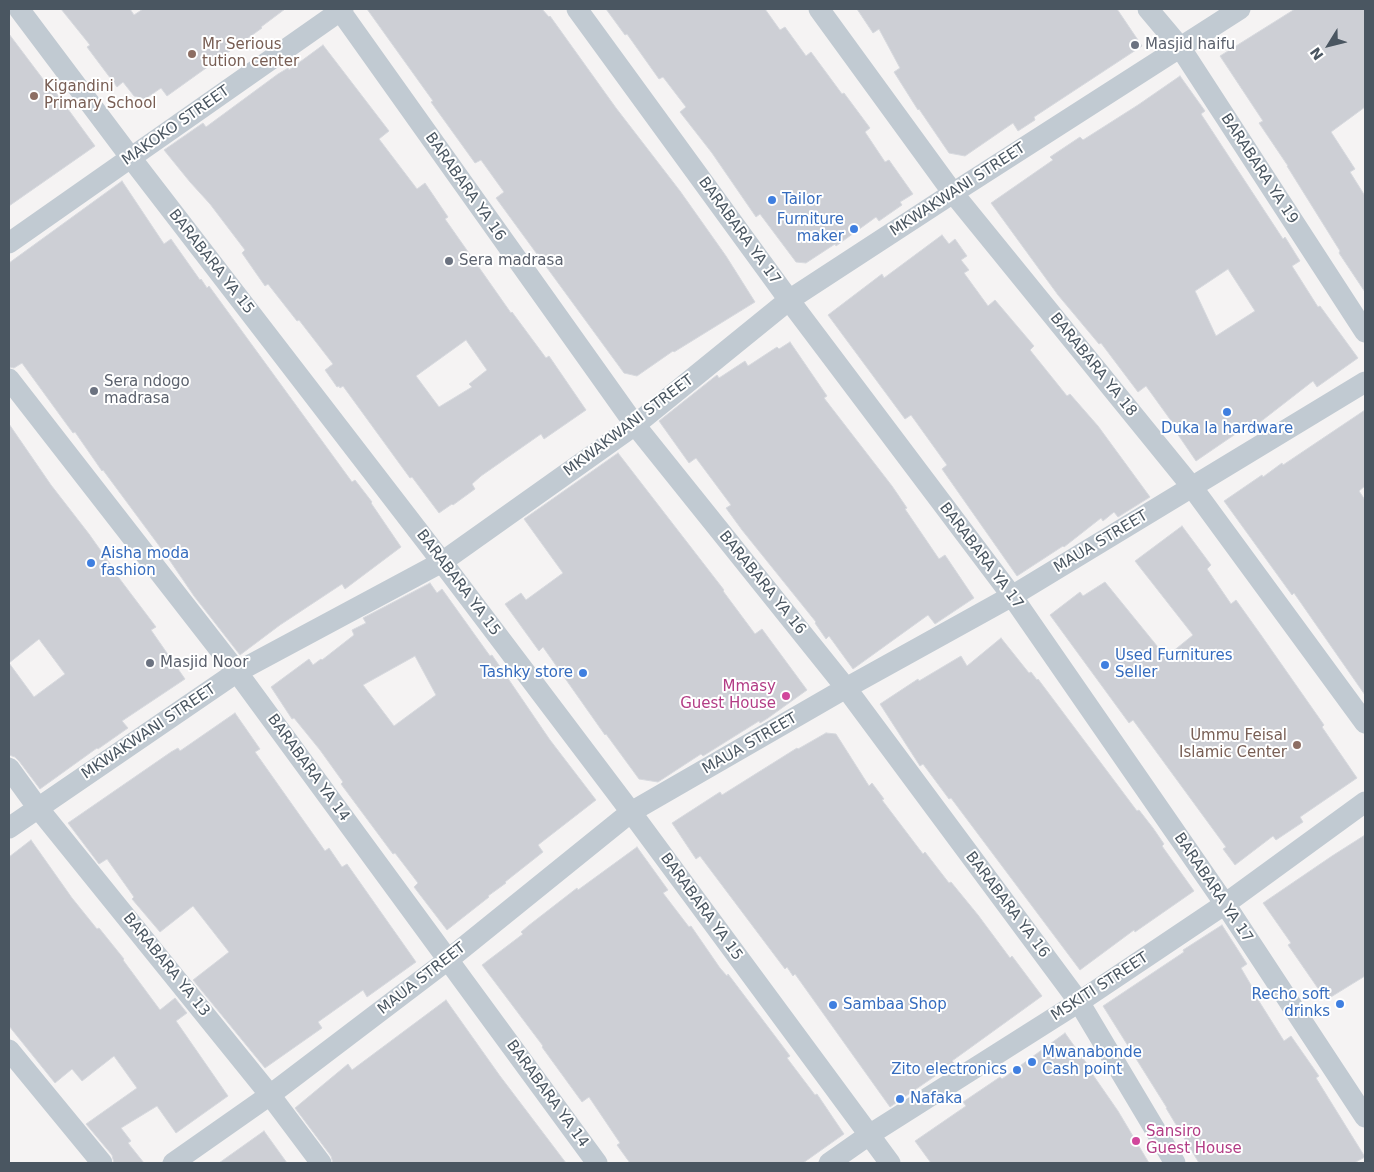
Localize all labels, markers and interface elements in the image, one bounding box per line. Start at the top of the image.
north arrow [1304,20,1354,70]
place label: Mr Serious tution center [202,36,299,71]
place label: Masjid haifu [1145,36,1235,54]
marker: Masjid haifu [1129,39,1141,51]
text: N [1307,44,1327,63]
marker: Mr Serious tution center [186,48,198,60]
place label: Kigandini Primary School [44,78,157,113]
street label: MAKOKO STREET [119,82,233,170]
marker: Kigandini Primary School [28,90,40,102]
street label: BARABARA YA 19 [1217,110,1301,228]
street label: BARABARA YA 16 [421,129,509,245]
street label: MKWAKWANI STREET [887,139,1029,241]
street label: BARABARA YA 17 [694,174,784,288]
place label: Tailor [782,191,822,209]
marker: Tailor [766,194,778,206]
street label: BARABARA YA 15 [164,206,258,318]
place label: Furniture maker [777,211,844,246]
marker: Furniture maker [848,223,860,235]
place label: Sera madrasa [459,252,564,270]
marker: Sera madrasa [443,255,455,267]
street label: BARABARA YA 18 [1046,310,1140,420]
street label: MKWAKWANI STREET [561,371,697,481]
place label: Sera ndogo madrasa [104,373,190,408]
marker: Sera ndogo madrasa [88,385,100,397]
marker: Duka la hardware [1221,406,1233,418]
place label: Duka la hardware [1161,420,1293,438]
street label: BARABARA YA 17 [935,499,1027,613]
street label: MAUA STREET [1051,507,1151,577]
street label: BARABARA YA 15 [412,526,504,640]
street label: BARABARA YA 16 [715,528,809,638]
place label: Aisha moda fashion [101,545,189,580]
marker: Aisha moda fashion [85,557,97,569]
place label: Used Furnitures Seller [1115,647,1232,682]
place label: Masjid Noor [160,654,248,672]
marker: Masjid Noor [144,657,156,669]
marker: Used Furnitures Seller [1099,659,1111,671]
place label: Tashky store [480,664,573,682]
marker: Tashky store [577,667,589,679]
place label: Mmasy Guest House [680,678,776,713]
street label: MKWAKWANI STREET [79,680,219,784]
marker: Mmasy Guest House [780,690,792,702]
street label: MAUA STREET [699,710,801,778]
street label: BARABARA YA 14 [263,711,353,825]
place label: Ummu Feisal Islamic Center [1179,727,1287,762]
marker: Ummu Feisal Islamic Center [1291,739,1303,751]
street label: BARABARA YA 17 [1170,830,1256,946]
street label: BARABARA YA 16 [961,848,1053,962]
street label: BARABARA YA 15 [656,850,746,964]
street label: BARABARA YA 13 [119,910,213,1020]
street label: MAUA STREET [375,939,469,1019]
street label: MSKITI STREET [1048,949,1152,1025]
place label: Recho soft drinks [1251,986,1330,1021]
place label: Sambaa Shop [843,996,947,1014]
marker: Recho soft drinks [1334,998,1346,1010]
marker: Sambaa Shop [827,999,839,1011]
street label: BARABARA YA 14 [502,1037,592,1151]
place label: Mwanabonde Cash point [1042,1044,1142,1079]
marker: Mwanabonde Cash point [1026,1056,1038,1068]
place label: Zito electronics [891,1061,1007,1079]
marker: Zito electronics [1011,1064,1023,1076]
place label: Nafaka [910,1090,962,1108]
marker: Nafaka [894,1093,906,1105]
place label: Sansiro Guest House [1146,1123,1242,1158]
marker: Sansiro Guest House [1130,1135,1142,1147]

